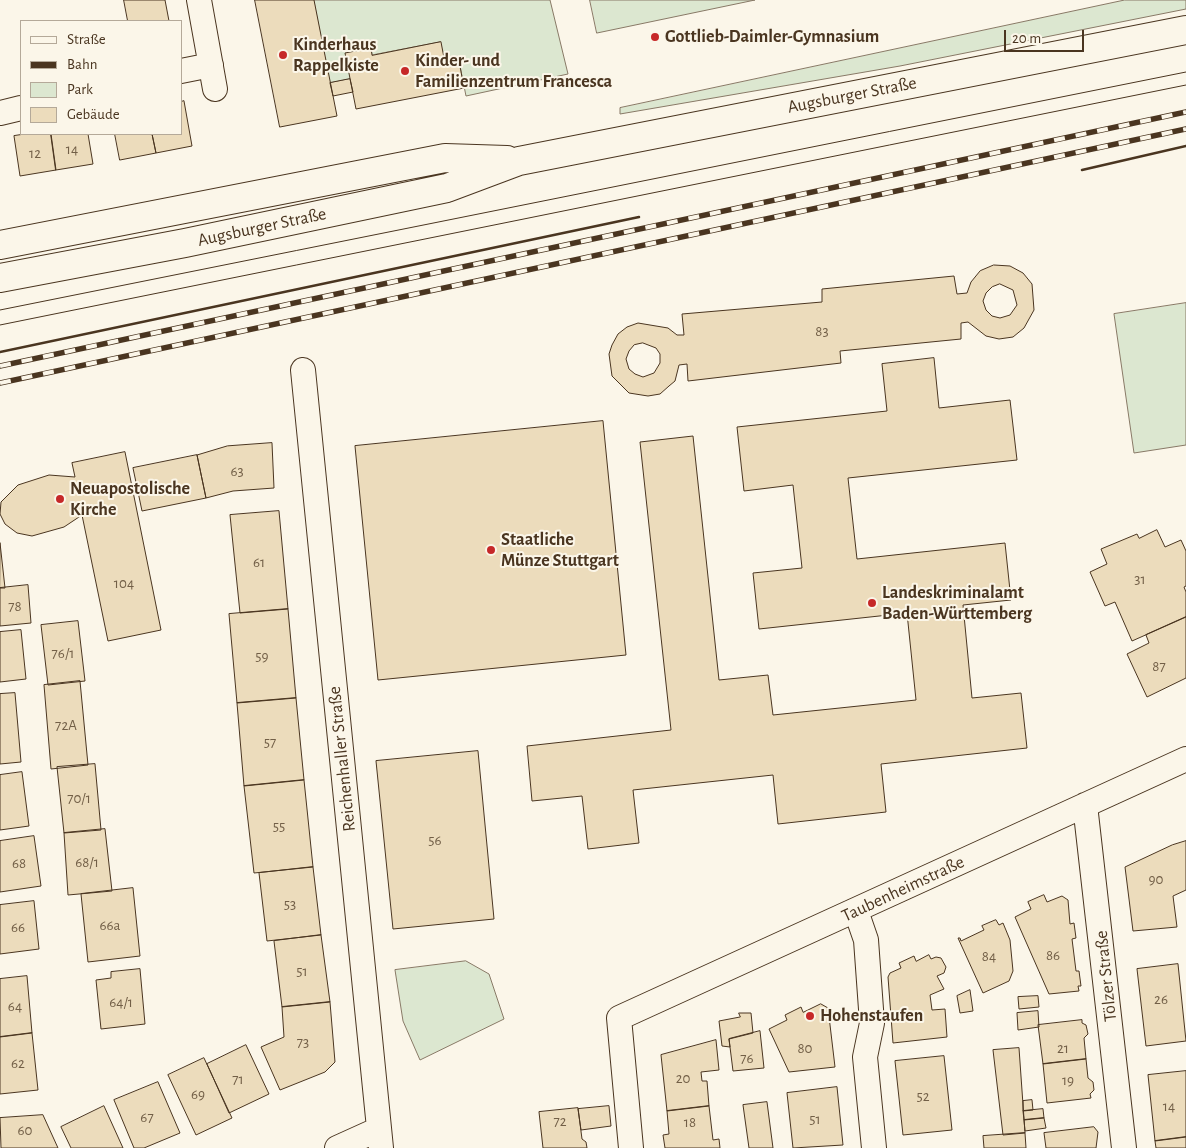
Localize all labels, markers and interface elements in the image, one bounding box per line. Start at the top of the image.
legend [20,20,182,135]
scale bar [1006,20,1086,52]
place label: Gottlieb-Daimler-Gymnasium [665,26,879,48]
marker: Gottlieb-Daimler-Gymnasium [649,31,661,43]
text: 20 m [1012,31,1041,46]
text: Straße [67,32,106,47]
place label: Kinderhaus Rappelkiste [293,34,379,76]
marker: Kinderhaus Rappelkiste [277,49,289,61]
place label: Kinder- und Familienzentrum Francesca [415,50,612,92]
text: Bahn [67,57,97,72]
marker: Kinder- und Familienzentrum Francesca [399,65,411,77]
street label: Augsburger Straße [786,72,918,118]
text: Park [67,82,93,97]
text: Gebäude [67,107,120,122]
house number: 14 [66,140,78,158]
house number: 12 [29,144,41,162]
street label: Augsburger Straße [196,203,328,251]
house number: 83 [815,322,829,340]
house number: 63 [230,462,244,480]
place label: Neuapostolische Kirche [70,478,190,520]
marker: Neuapostolische Kirche [54,493,66,505]
place label: Staatliche Münze Stuttgart [501,529,619,572]
marker: Staatliche Münze Stuttgart [485,544,497,556]
house number: 61 [253,553,265,571]
house number: 31 [1134,570,1146,588]
house number: 104 [114,574,134,592]
place label: Landeskriminalamt Baden-Württemberg [882,582,1032,624]
house number: 78 [8,597,22,615]
marker: Landeskriminalamt Baden-Württemberg [866,597,878,609]
house number: 76/1 [52,644,74,662]
house number: 59 [255,647,269,665]
house number: 87 [1152,657,1166,675]
street label: Reichenhaller Straße [324,685,360,833]
house number: 72A [55,716,77,734]
house number: 57 [264,733,276,751]
house number: 70/1 [67,789,91,807]
house number: 55 [273,817,285,835]
house number: 56 [428,831,442,849]
street label: Taubenheimstraße [838,851,968,927]
house number: 68/1 [75,853,99,871]
house number: 68 [12,854,26,872]
house number: 90 [1149,870,1163,888]
house number: 53 [284,895,296,913]
house number: 66a [99,916,121,934]
house number: 66 [11,918,25,936]
street label: Tölzer Straße [1090,929,1122,1023]
house number: 86 [1046,946,1060,964]
house number: 84 [982,947,996,965]
house number: 51 [296,962,308,980]
house number: 26 [1154,990,1168,1008]
house number: 64/1 [109,993,133,1011]
house number: 64 [8,997,22,1015]
place label: Hohenstaufen [820,1005,923,1027]
marker: Hohenstaufen [804,1010,816,1022]
house number: 73 [297,1033,309,1051]
house number: 80 [797,1039,813,1057]
house number: 21 [1057,1039,1069,1057]
house number: 76 [740,1049,754,1067]
house number: 62 [11,1054,25,1072]
house number: 20 [676,1069,690,1087]
house number: 71 [232,1070,244,1088]
house number: 19 [1062,1071,1074,1089]
house number: 69 [191,1085,205,1103]
house number: 52 [916,1087,930,1105]
house number: 14 [1163,1097,1175,1115]
house number: 67 [140,1108,154,1126]
house number: 51 [809,1110,821,1128]
house number: 72 [553,1112,567,1130]
house number: 18 [684,1113,696,1131]
house number: 60 [18,1121,32,1139]

